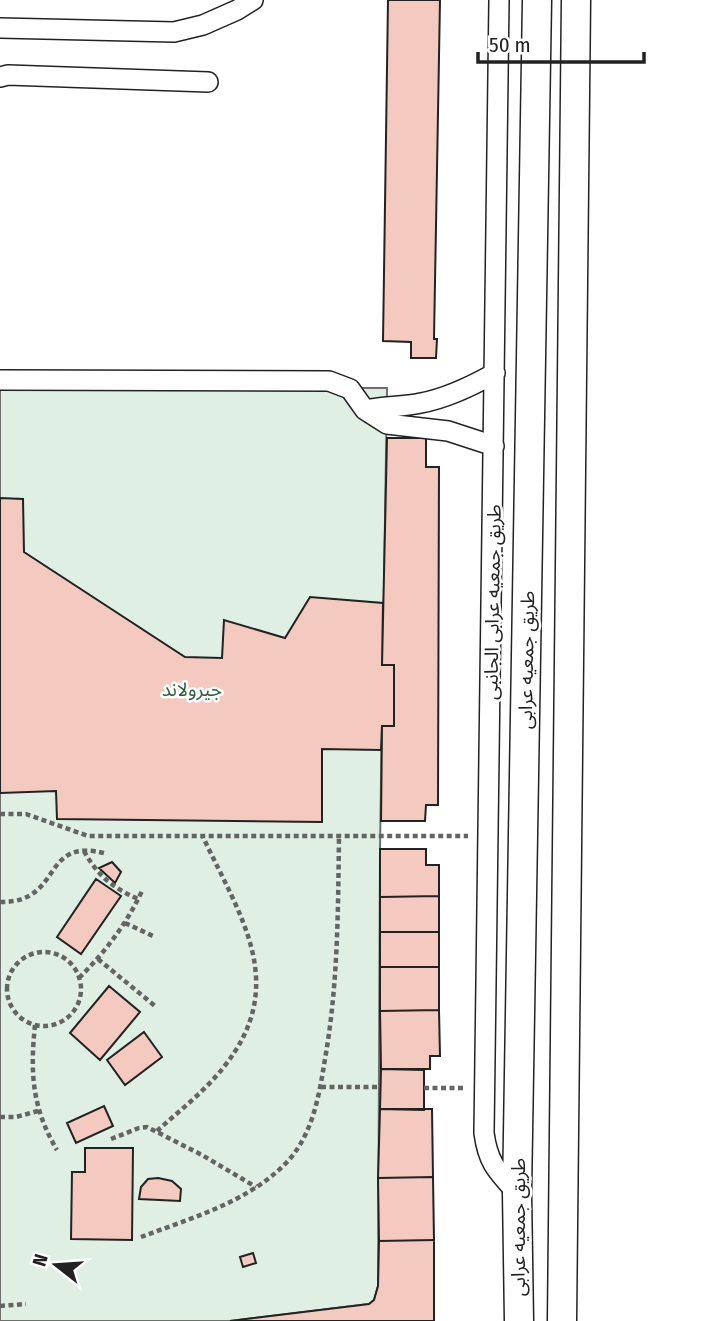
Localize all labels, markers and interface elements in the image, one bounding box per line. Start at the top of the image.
scale bar [478,21,644,65]
text: 50 m [489,32,531,58]
street label: طريق جمعيه عرابى الجانبى [479,504,506,700]
street label: طريق جمعيه عرابى [514,590,539,729]
park label: جيرولاند [162,678,222,701]
street label: طريق جمعيه عرابى [507,1158,530,1296]
north arrow [21,1230,91,1300]
text: N [28,1251,53,1269]

